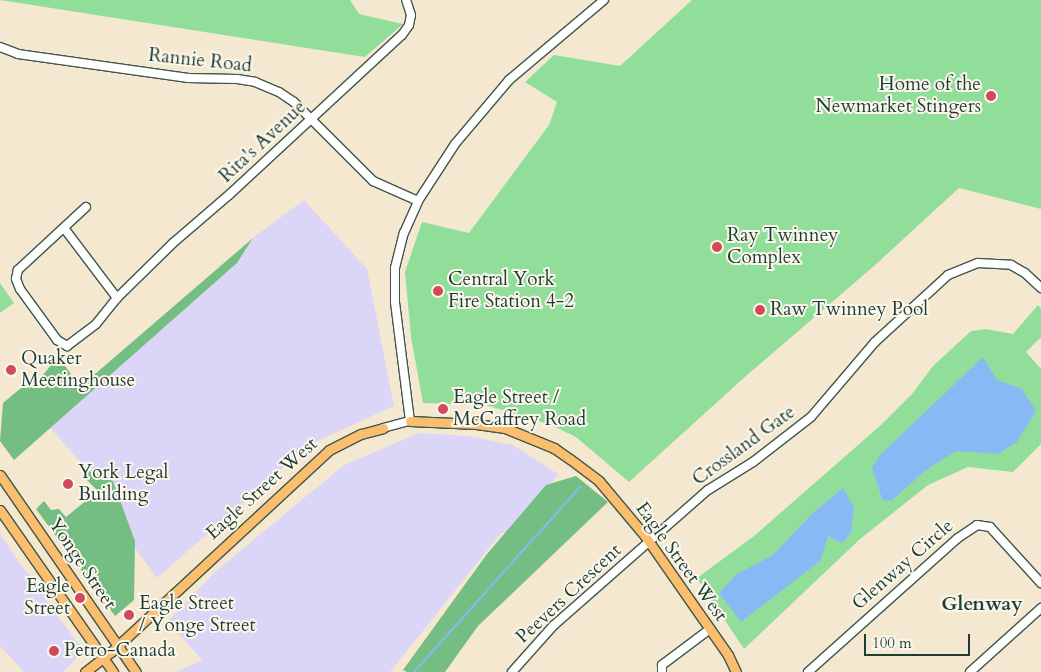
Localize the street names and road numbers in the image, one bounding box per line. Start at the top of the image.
street label: Rannie Road [147,44,253,78]
street label: Rita's Avenue [215,96,311,188]
street label: Crossland Gate [688,401,800,491]
street label: Eagle Street West [202,433,322,545]
street label: Eagle Street West [630,498,732,626]
street label: Yonge Street [43,514,121,614]
street label: Glenway Circle [848,515,958,615]
street label: Peevers Crescent [512,539,626,649]

